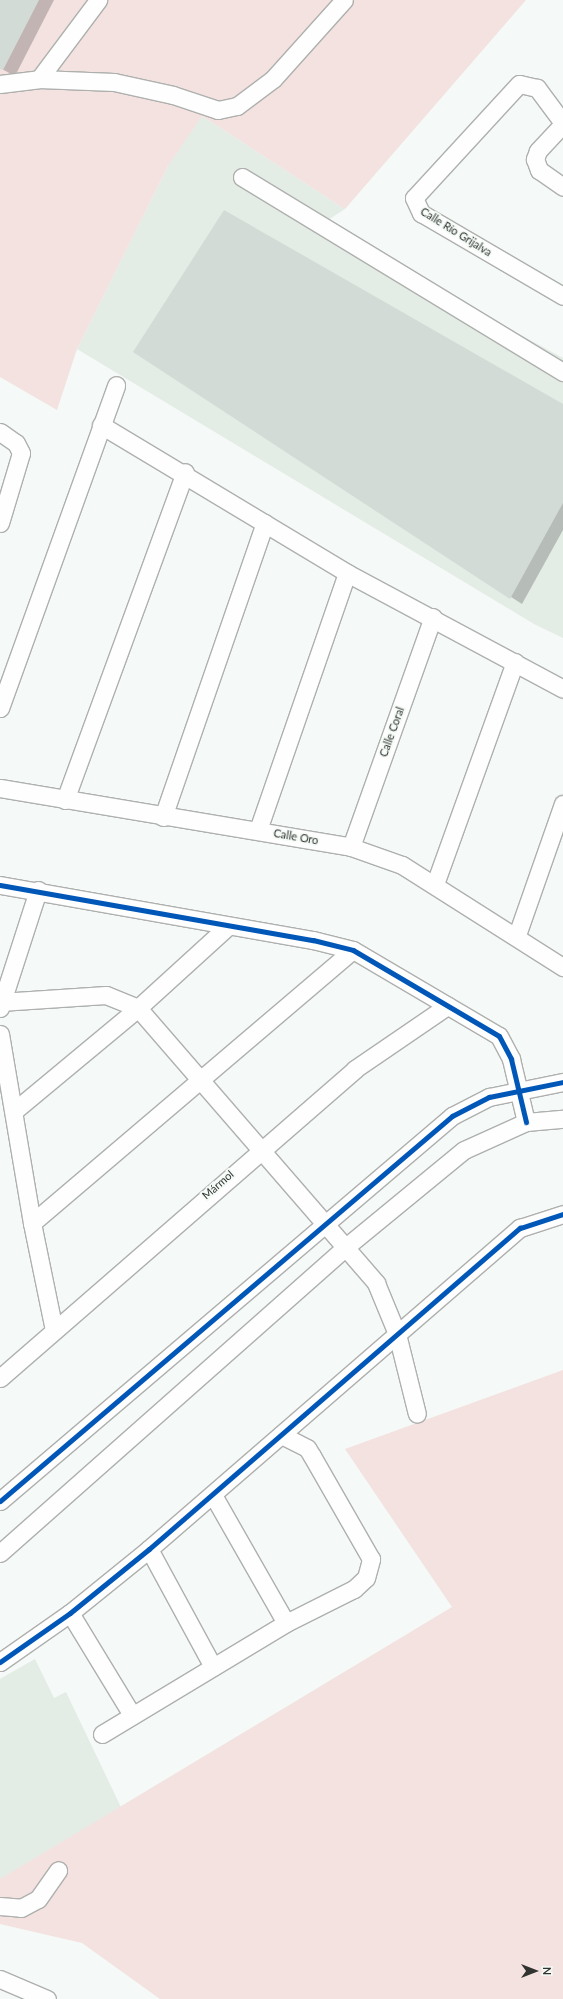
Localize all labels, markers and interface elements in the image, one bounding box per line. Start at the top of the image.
street label: Calle Río Grijalva [418,205,494,259]
street label: Calle Coral [377,705,407,759]
street label: Calle Oro [273,827,319,847]
street label: Mármol [200,1168,236,1202]
north arrow [515,1951,555,1991]
text: N [541,1967,554,1975]

